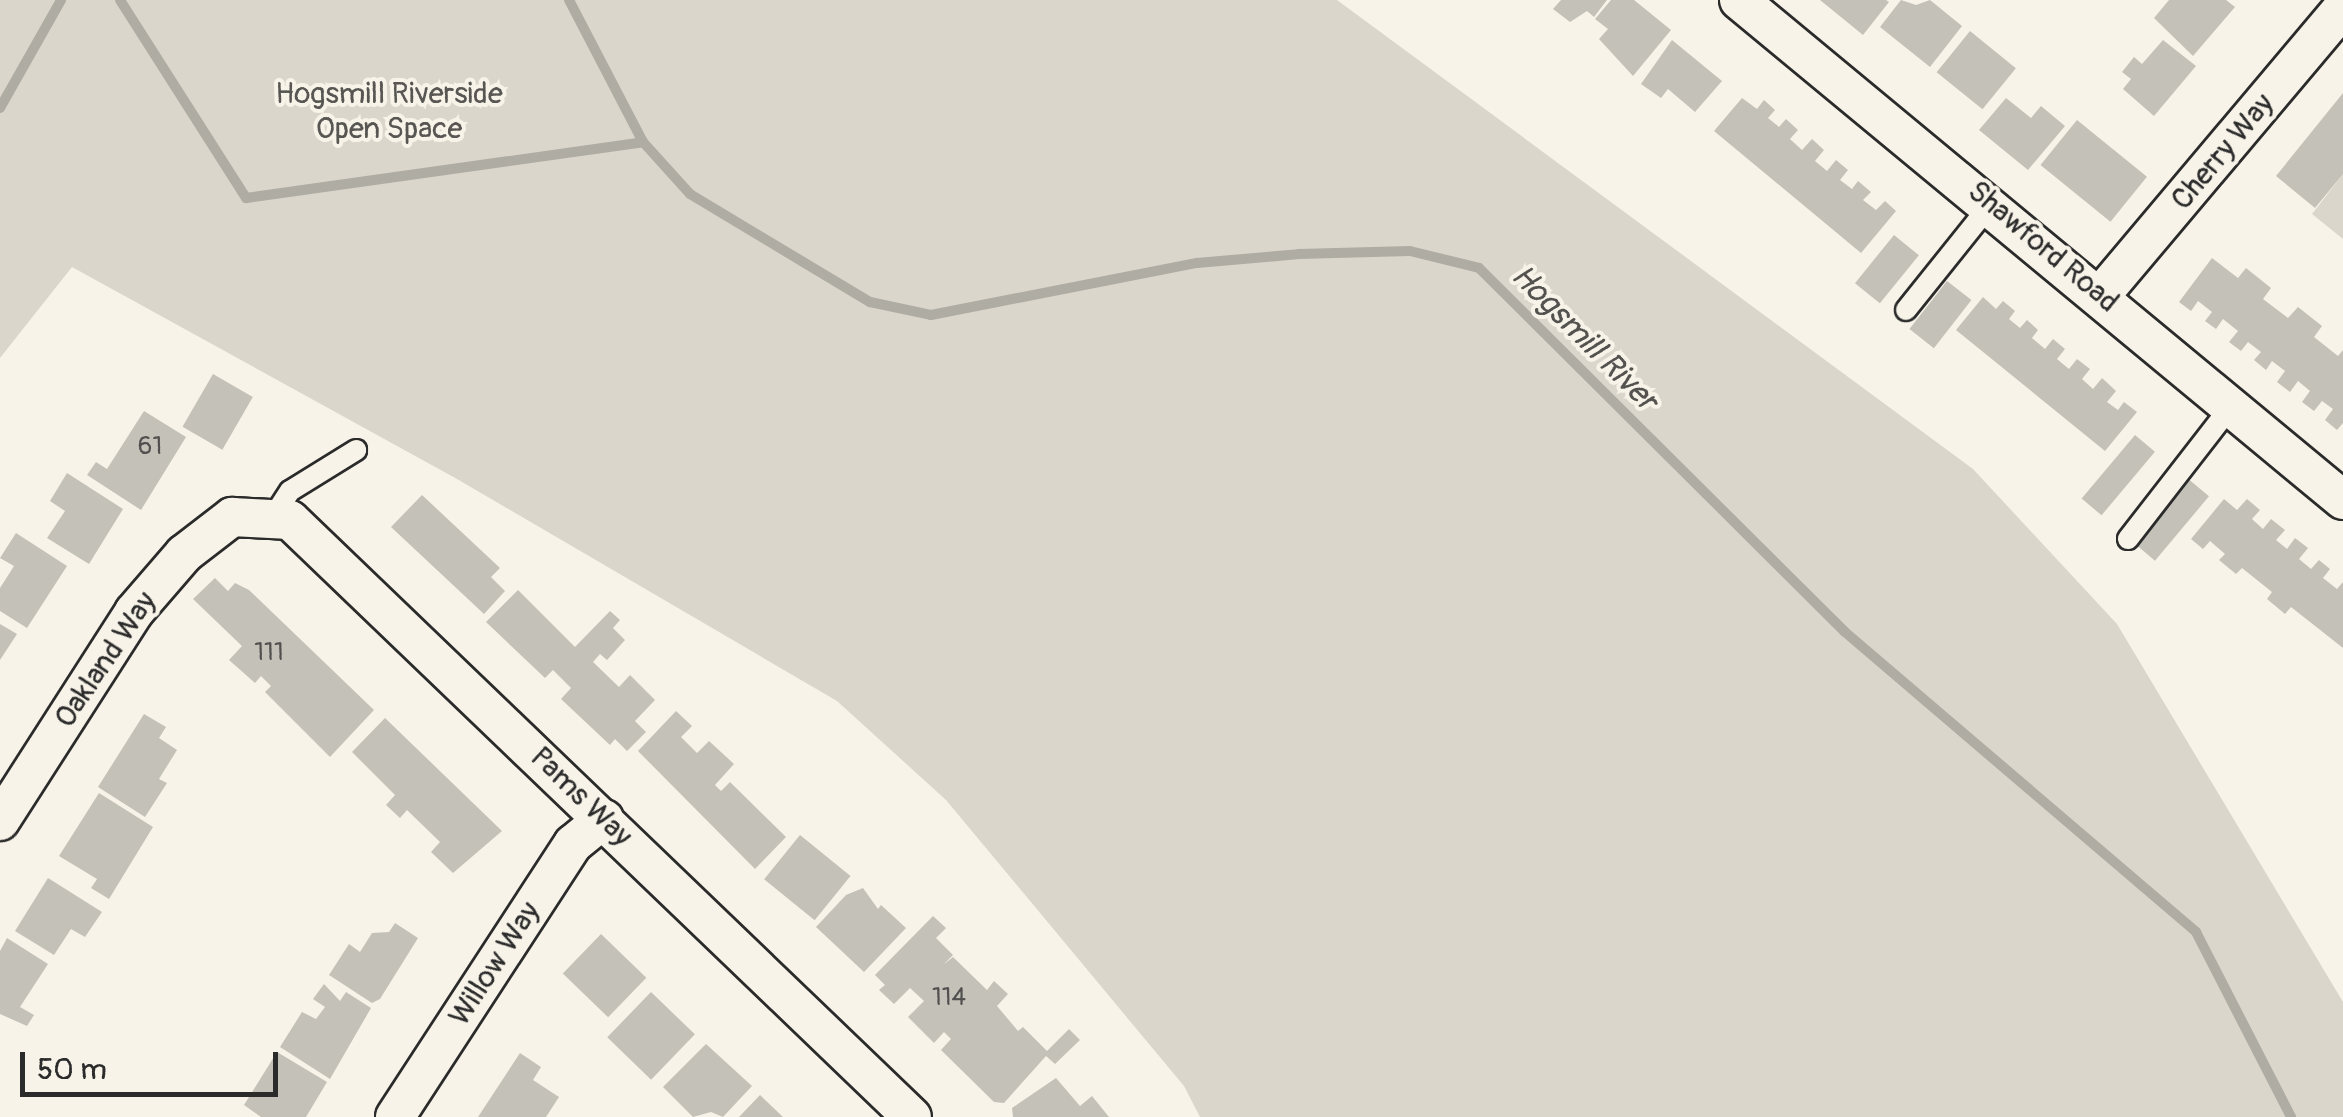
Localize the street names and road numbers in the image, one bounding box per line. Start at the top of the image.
street label: Cherry Way [2164,87,2282,217]
street label: Shawford Road [1960,174,2126,320]
street label: Oakland Way [47,585,165,735]
street label: Pams Way [523,740,639,854]
street label: Willow Way [442,895,548,1033]

